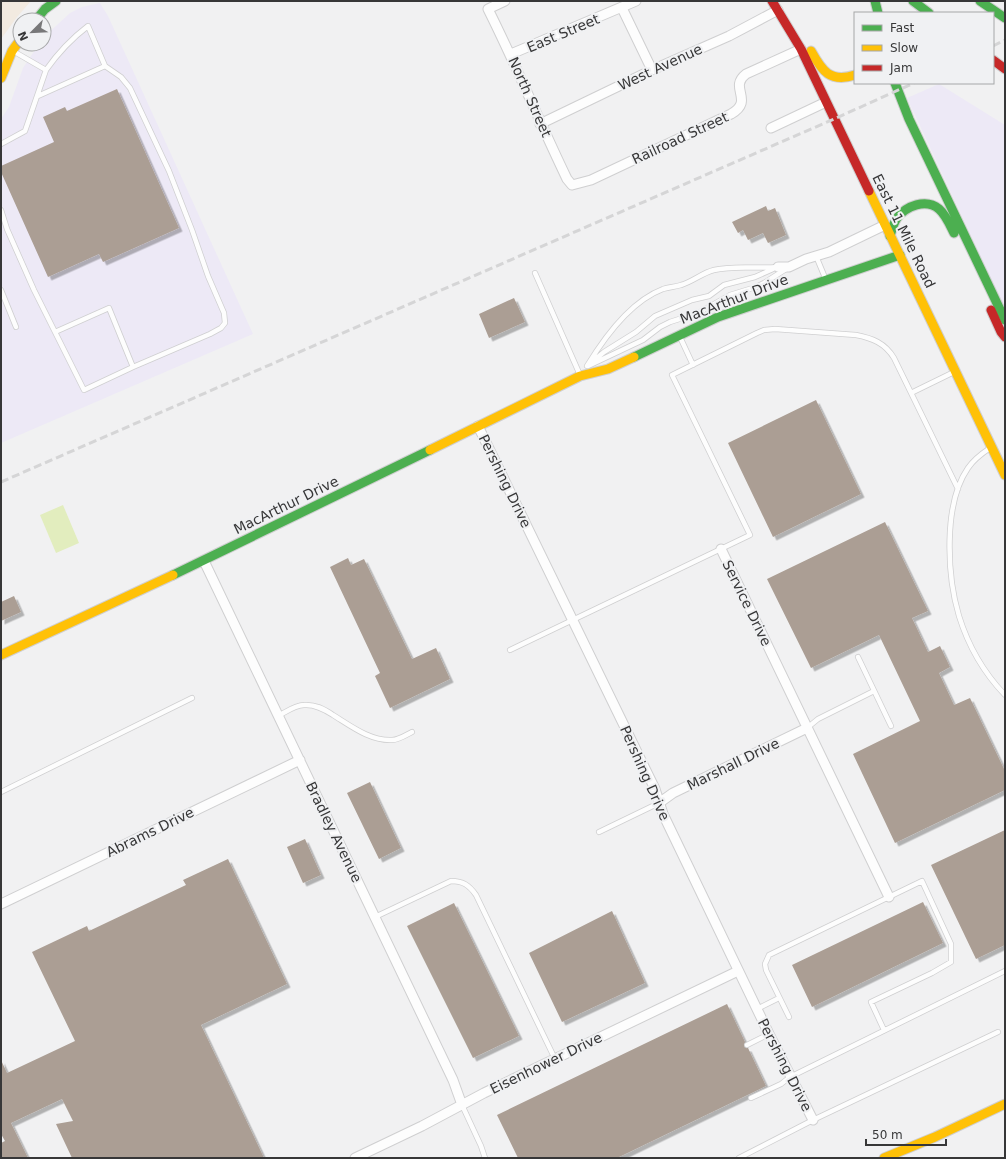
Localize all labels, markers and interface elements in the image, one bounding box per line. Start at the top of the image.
street label: East Street [524,10,602,55]
north arrow [12,12,52,52]
legend [854,12,994,84]
text: Fast [890,21,914,35]
text: N [16,29,31,43]
street label: West Avenue [615,41,705,93]
text: Slow [890,41,918,55]
street label: North Street [505,54,555,140]
text: Jam [889,61,913,75]
street label: Railroad Street [629,109,731,167]
street label: East 11 Mile Road [869,171,939,291]
street label: MacArthur Drive [678,271,790,327]
street label: Pershing Drive [475,432,535,530]
street label: MacArthur Drive [231,473,341,537]
street label: Service Drive [719,557,775,649]
street label: Pershing Drive [617,723,673,823]
street label: Marshall Drive [684,735,782,793]
street label: Bradley Avenue [303,779,365,885]
street label: Abrams Drive [104,804,196,860]
street label: Pershing Drive [755,1016,815,1114]
street label: Eisenhower Drive [487,1029,605,1097]
scale bar [866,1121,946,1147]
text: 50 m [872,1128,903,1142]

